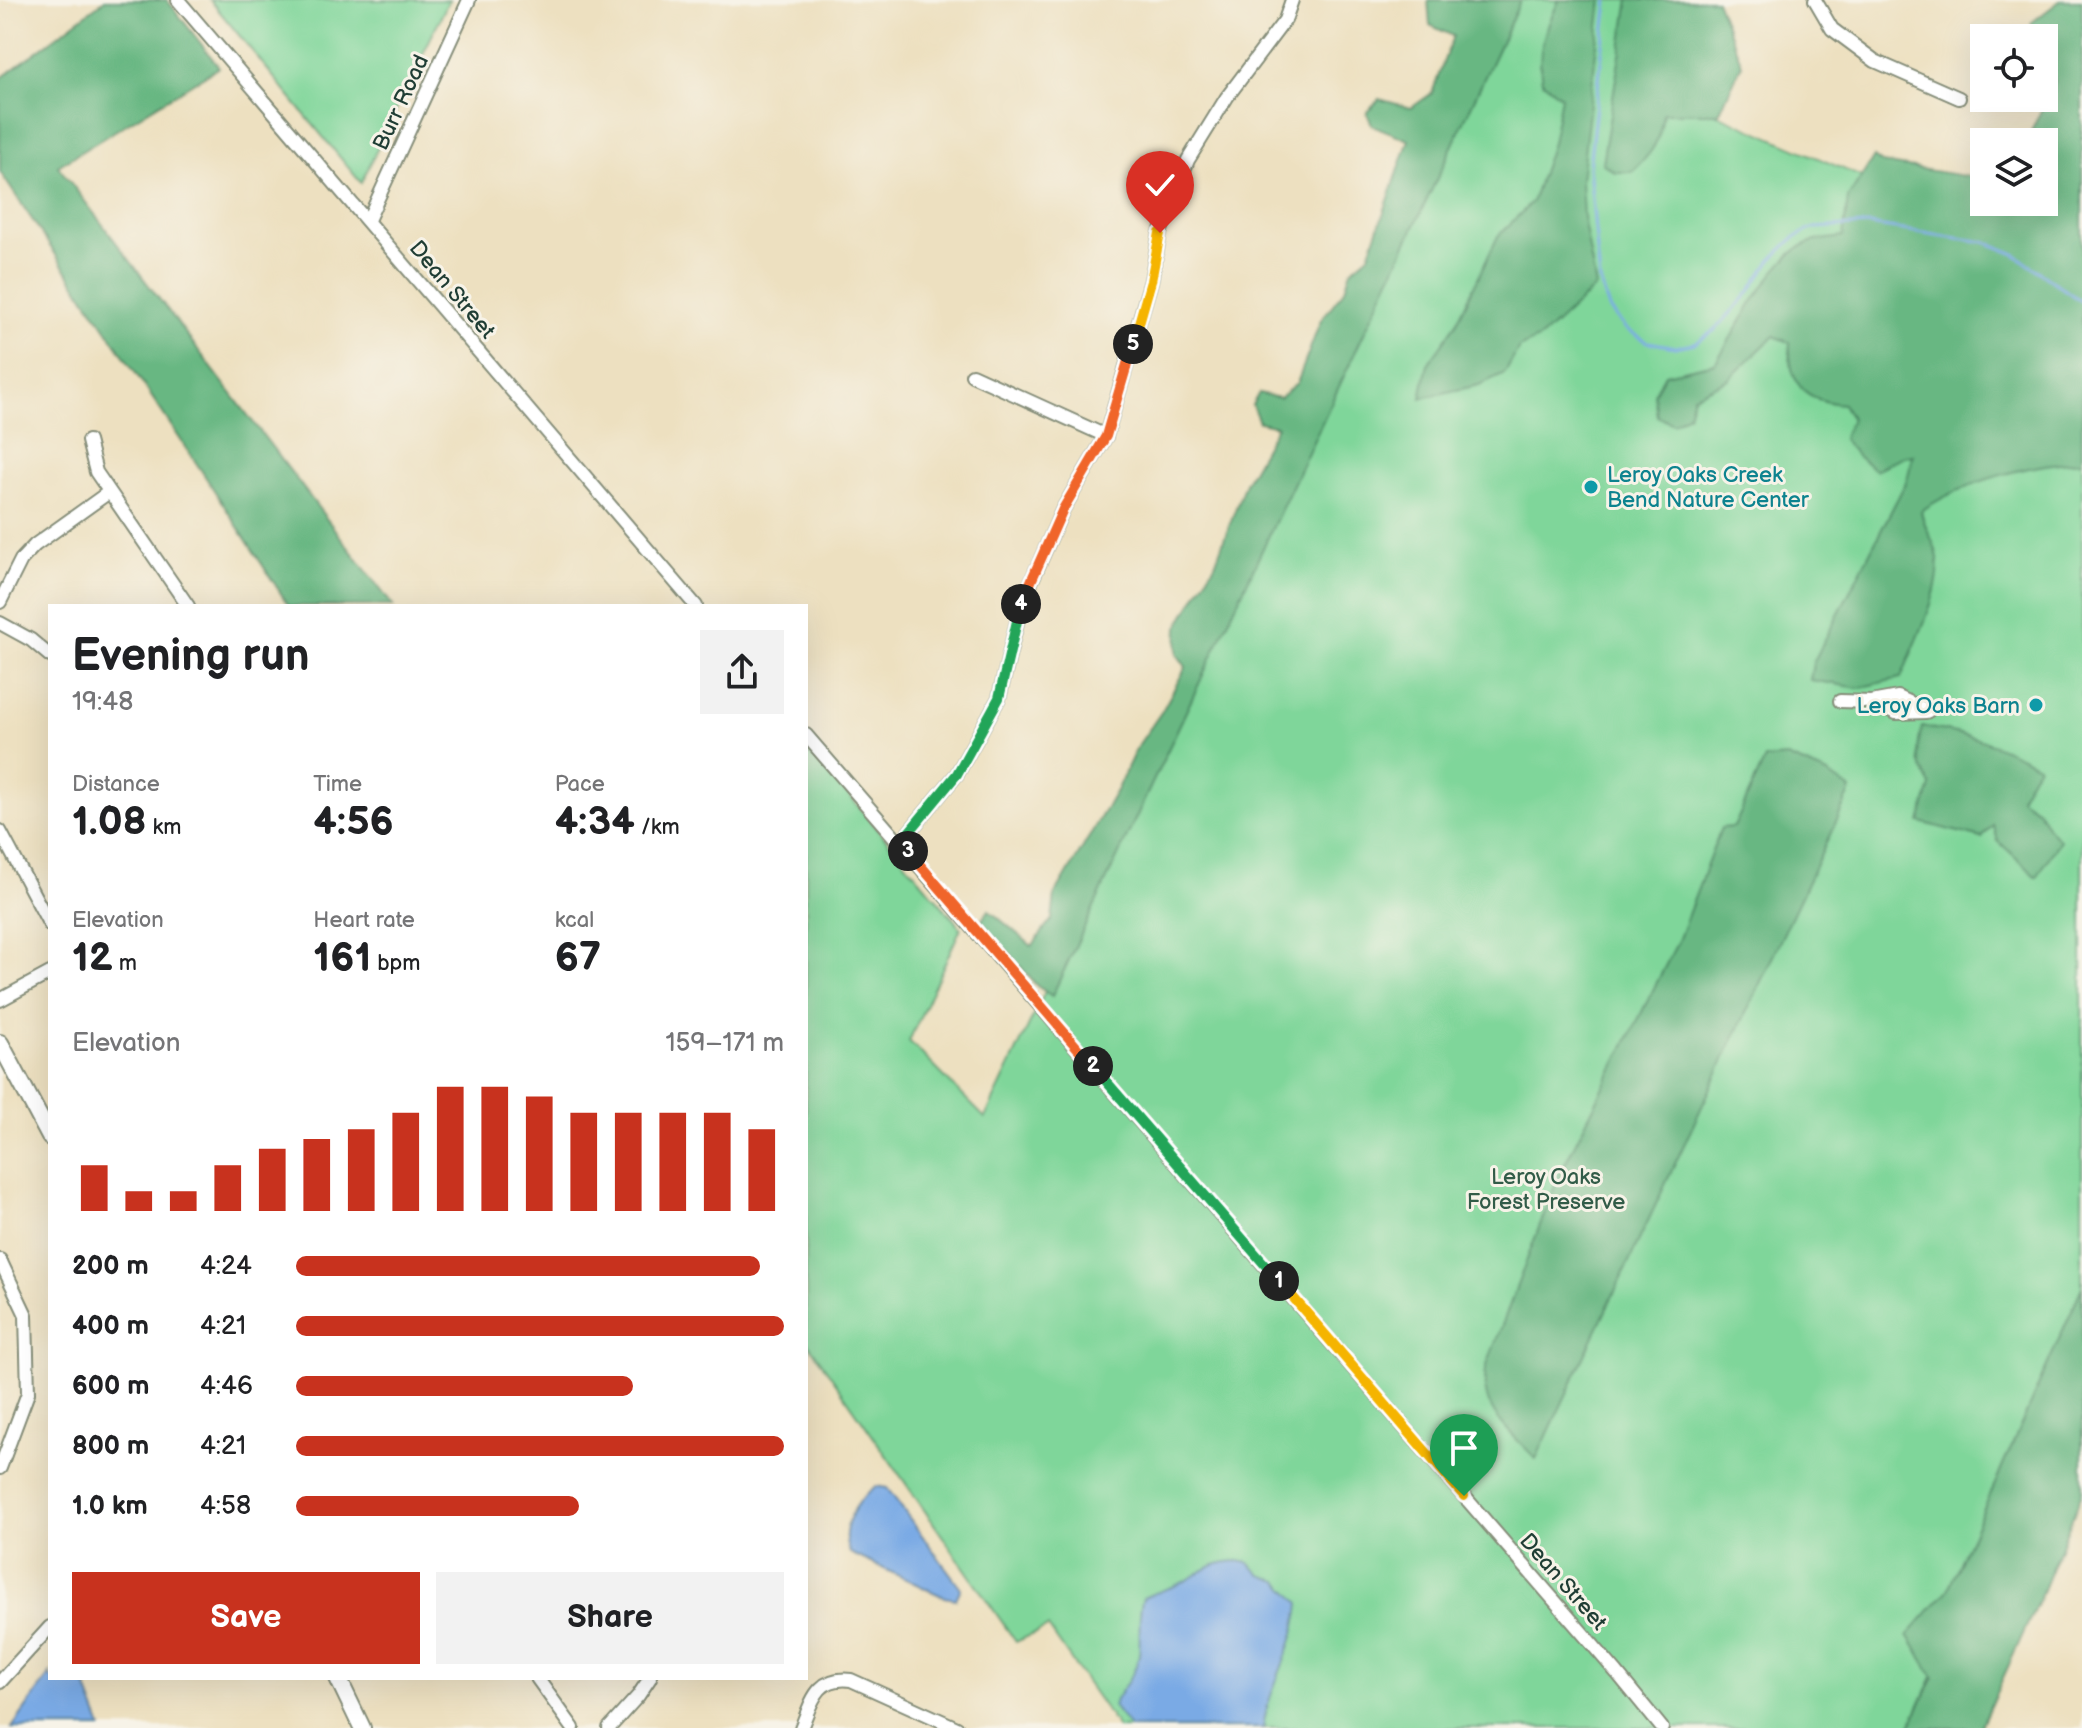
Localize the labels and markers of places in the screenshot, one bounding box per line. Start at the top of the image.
pin [1126,151,1194,233]
pin: 5 [1113,324,1153,364]
place label: Leroy Oaks Creek Bend Nature Center [1607,462,1810,514]
marker: Leroy Oaks Creek Bend Nature Center [1582,478,1600,496]
pin: 4 [1001,584,1041,624]
place label: Leroy Oaks Barn [1856,693,2020,720]
marker: Leroy Oaks Barn [2027,696,2045,714]
pin: 3 [888,831,928,871]
pin: 2 [1073,1046,1113,1086]
pin: 1 [1259,1261,1299,1301]
pin [1430,1414,1498,1496]

